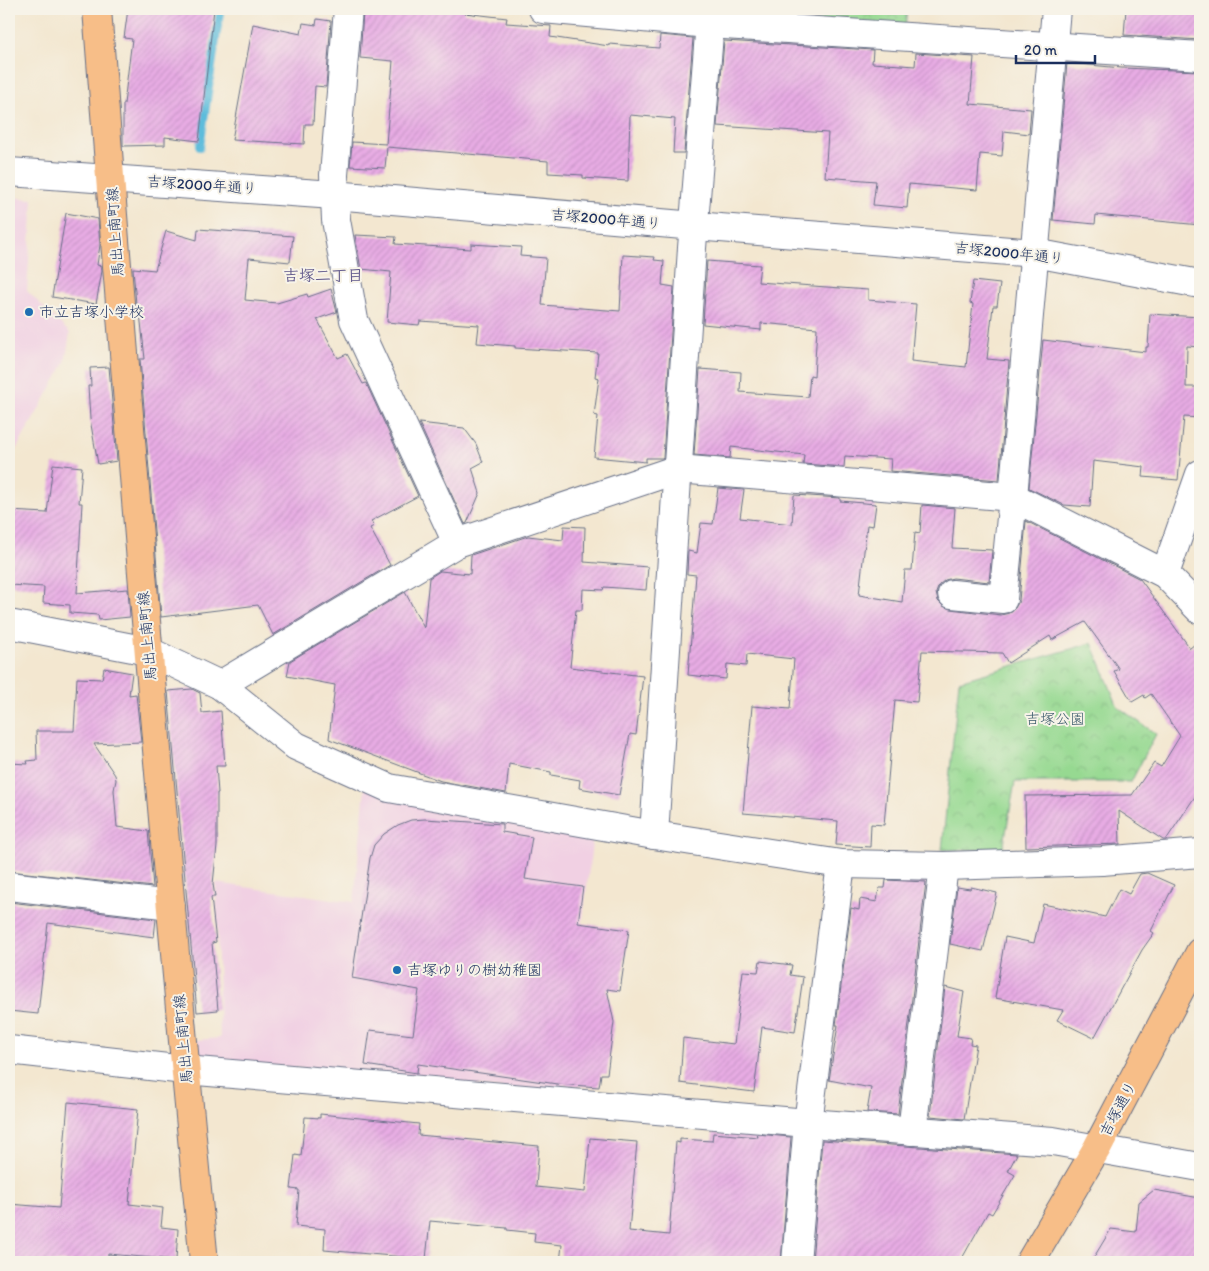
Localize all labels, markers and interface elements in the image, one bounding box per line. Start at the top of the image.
scale bar [1016,32,1095,64]
text: 20 m [1024,41,1058,59]
street label: 吉塚2000年通り [146,172,258,198]
street label: 馬出上南町線 [103,186,127,278]
street label: 吉塚2000年通り [550,205,662,233]
street label: 吉塚2000年通り [953,238,1065,268]
district label: 吉塚二丁目 [283,266,363,285]
place label: 市立吉塚小学校 [39,303,144,321]
marker: 市立吉塚小学校 [23,306,35,318]
street label: 馬出上南町線 [134,590,160,682]
park label: 吉塚公園 [1025,710,1085,728]
place label: 吉塚ゆりの樹幼稚園 [407,961,542,979]
marker: 吉塚ゆりの樹幼稚園 [391,964,403,976]
street label: 馬出上南町線 [170,993,196,1085]
street label: 吉塚通り [1096,1078,1140,1140]

